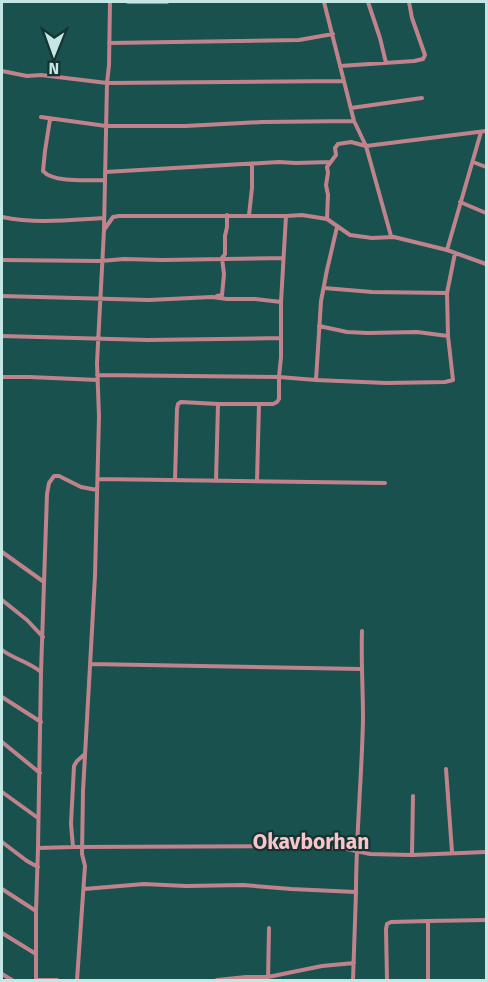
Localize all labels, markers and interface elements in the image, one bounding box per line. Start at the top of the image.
north arrow [24,24,84,84]
text: N [48,59,59,78]
district label: Okavborhan [253,829,369,855]

